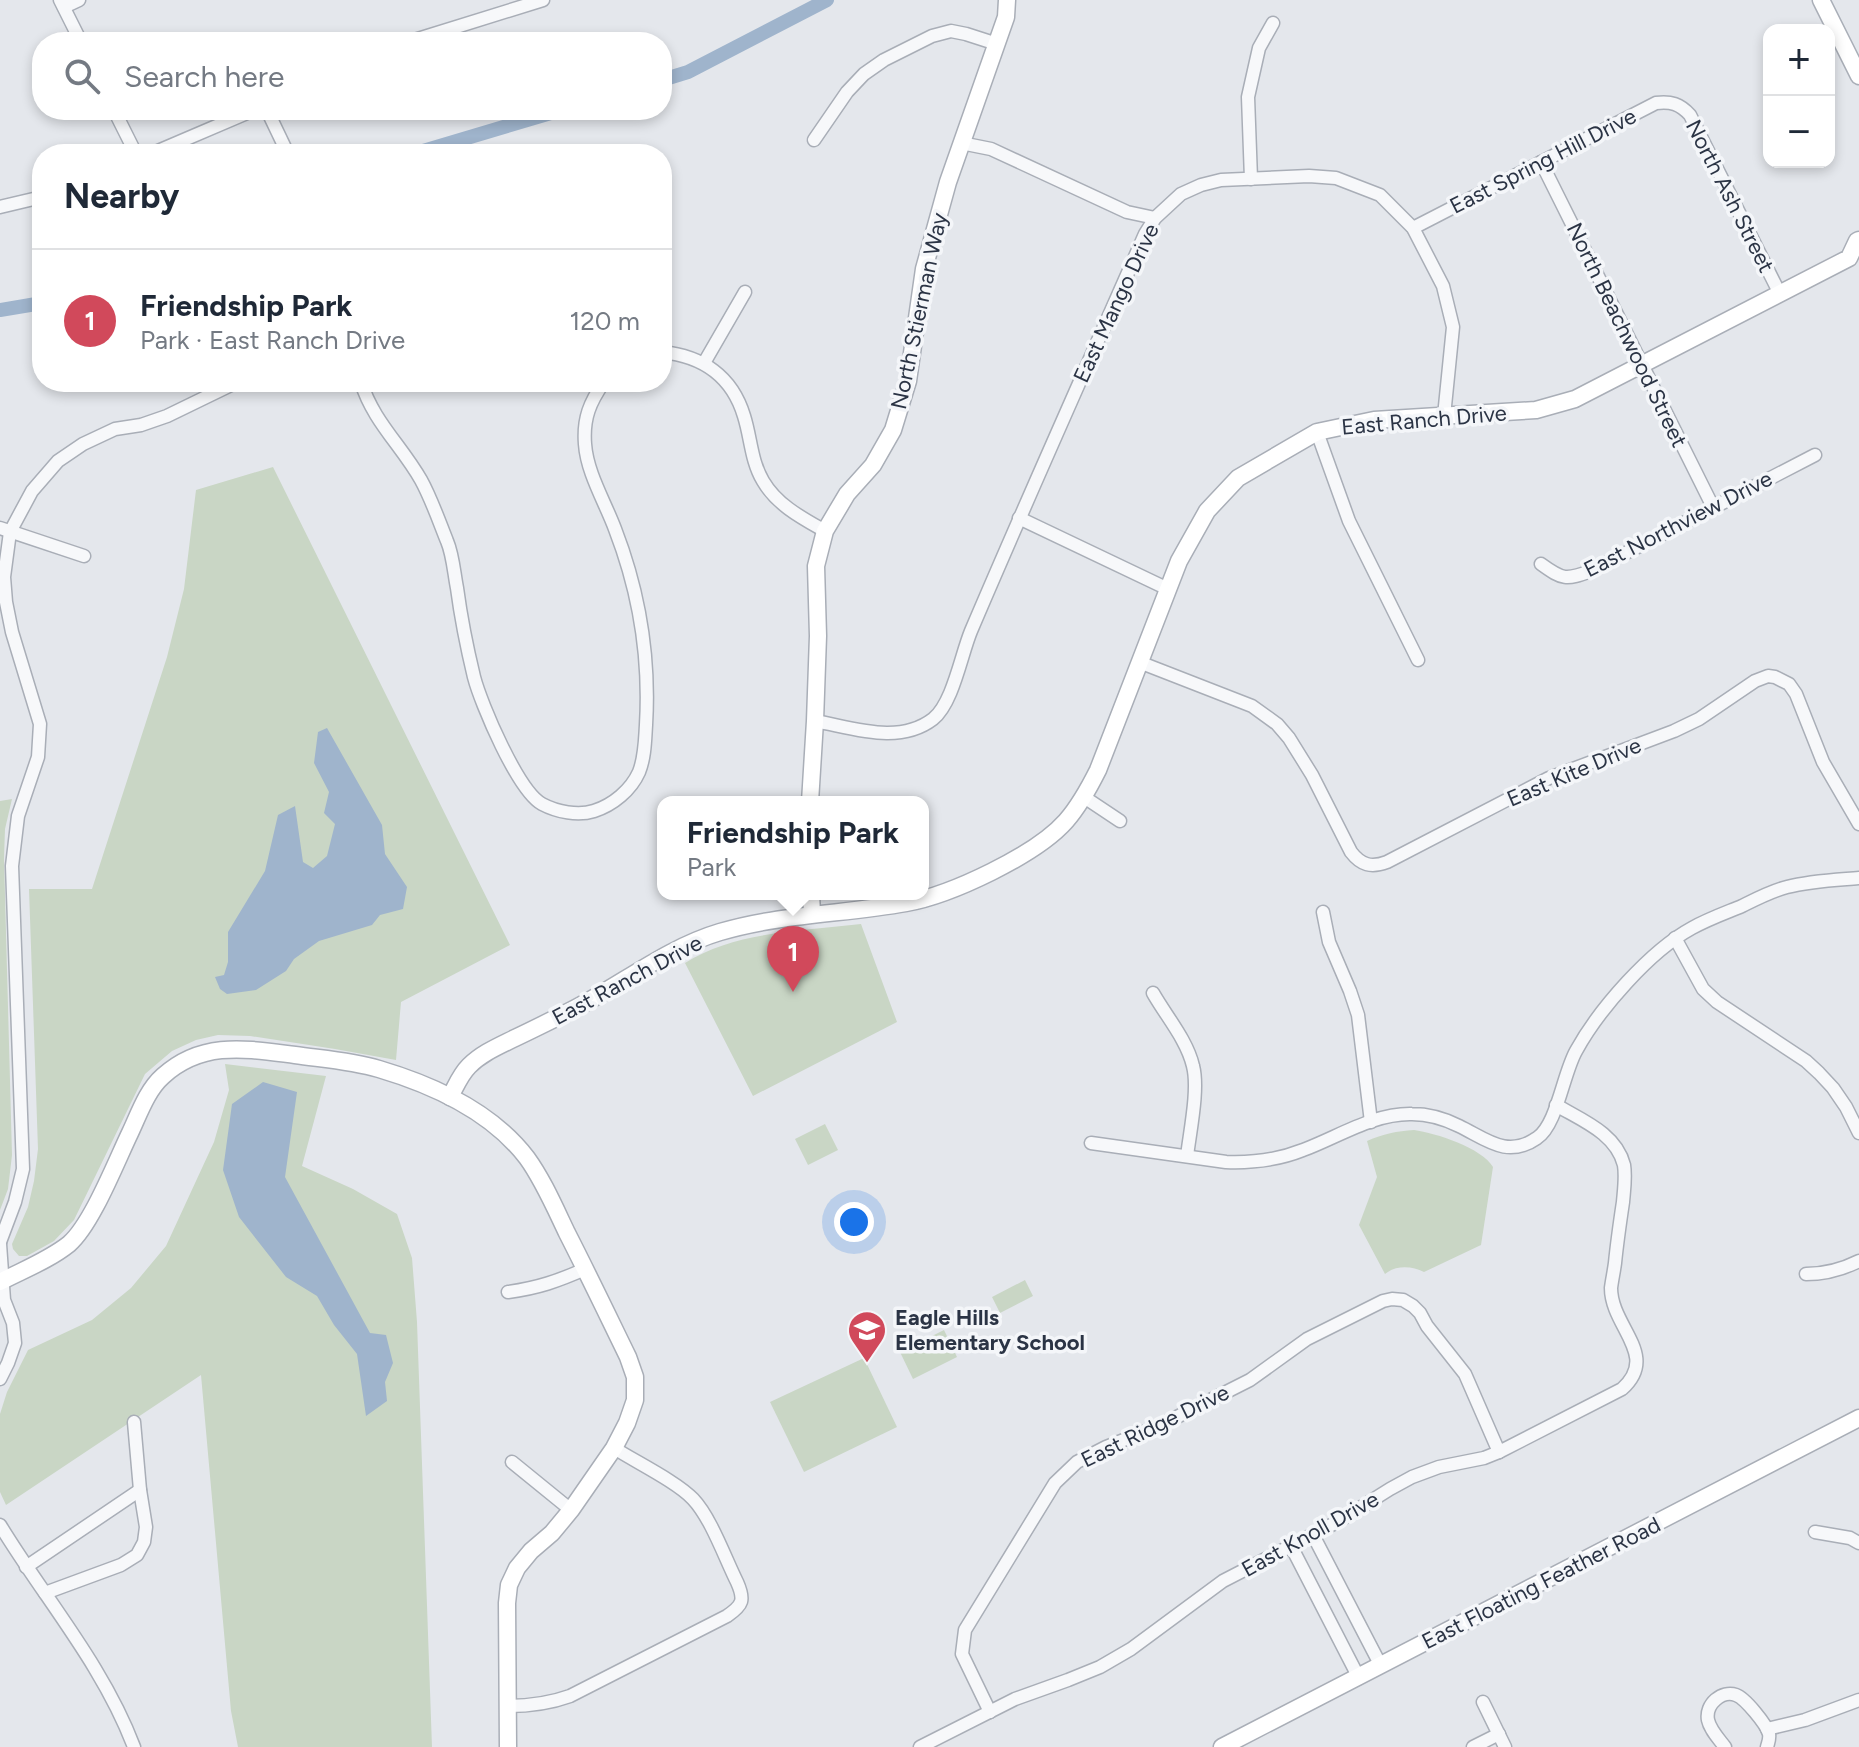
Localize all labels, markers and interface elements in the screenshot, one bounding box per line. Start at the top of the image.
map controls [1763,24,1835,168]
button: + [1763,24,1835,96]
search box [32,32,672,120]
icon: search [60,54,104,98]
text: Search here [124,58,284,95]
button: − [1763,96,1835,168]
street label: East Spring Hill Drive [1445,102,1641,220]
street label: North Ash Street [1680,115,1780,277]
text: Nearby [64,176,179,217]
street label: North Stierman Way [885,210,953,412]
street label: North Beachwood Street [1561,218,1693,452]
street label: East Mango Drive [1067,219,1165,387]
text: Friendship Park [140,287,352,324]
text: 1 [85,305,95,337]
text: 120 m [570,305,640,337]
text: Park · East Ranch Drive [140,324,405,356]
street label: East Ranch Drive [1340,399,1508,441]
street label: East Northview Drive [1579,465,1777,583]
street label: East Kite Drive [1503,732,1645,812]
popup [657,796,929,900]
text: Friendship Park [687,814,899,851]
text: Park [687,851,736,883]
pin: 1 [767,926,819,992]
street label: East Ranch Drive [547,929,707,1031]
your location [834,1202,874,1242]
place label: Eagle Hills Elementary School [895,1304,1085,1356]
school or university icon: Eagle Hills Elementary School [846,1309,888,1364]
street label: East Ridge Drive [1077,1379,1233,1473]
street label: East Knoll Drive [1237,1485,1383,1583]
street label: East Floating Feather Road [1417,1511,1665,1655]

